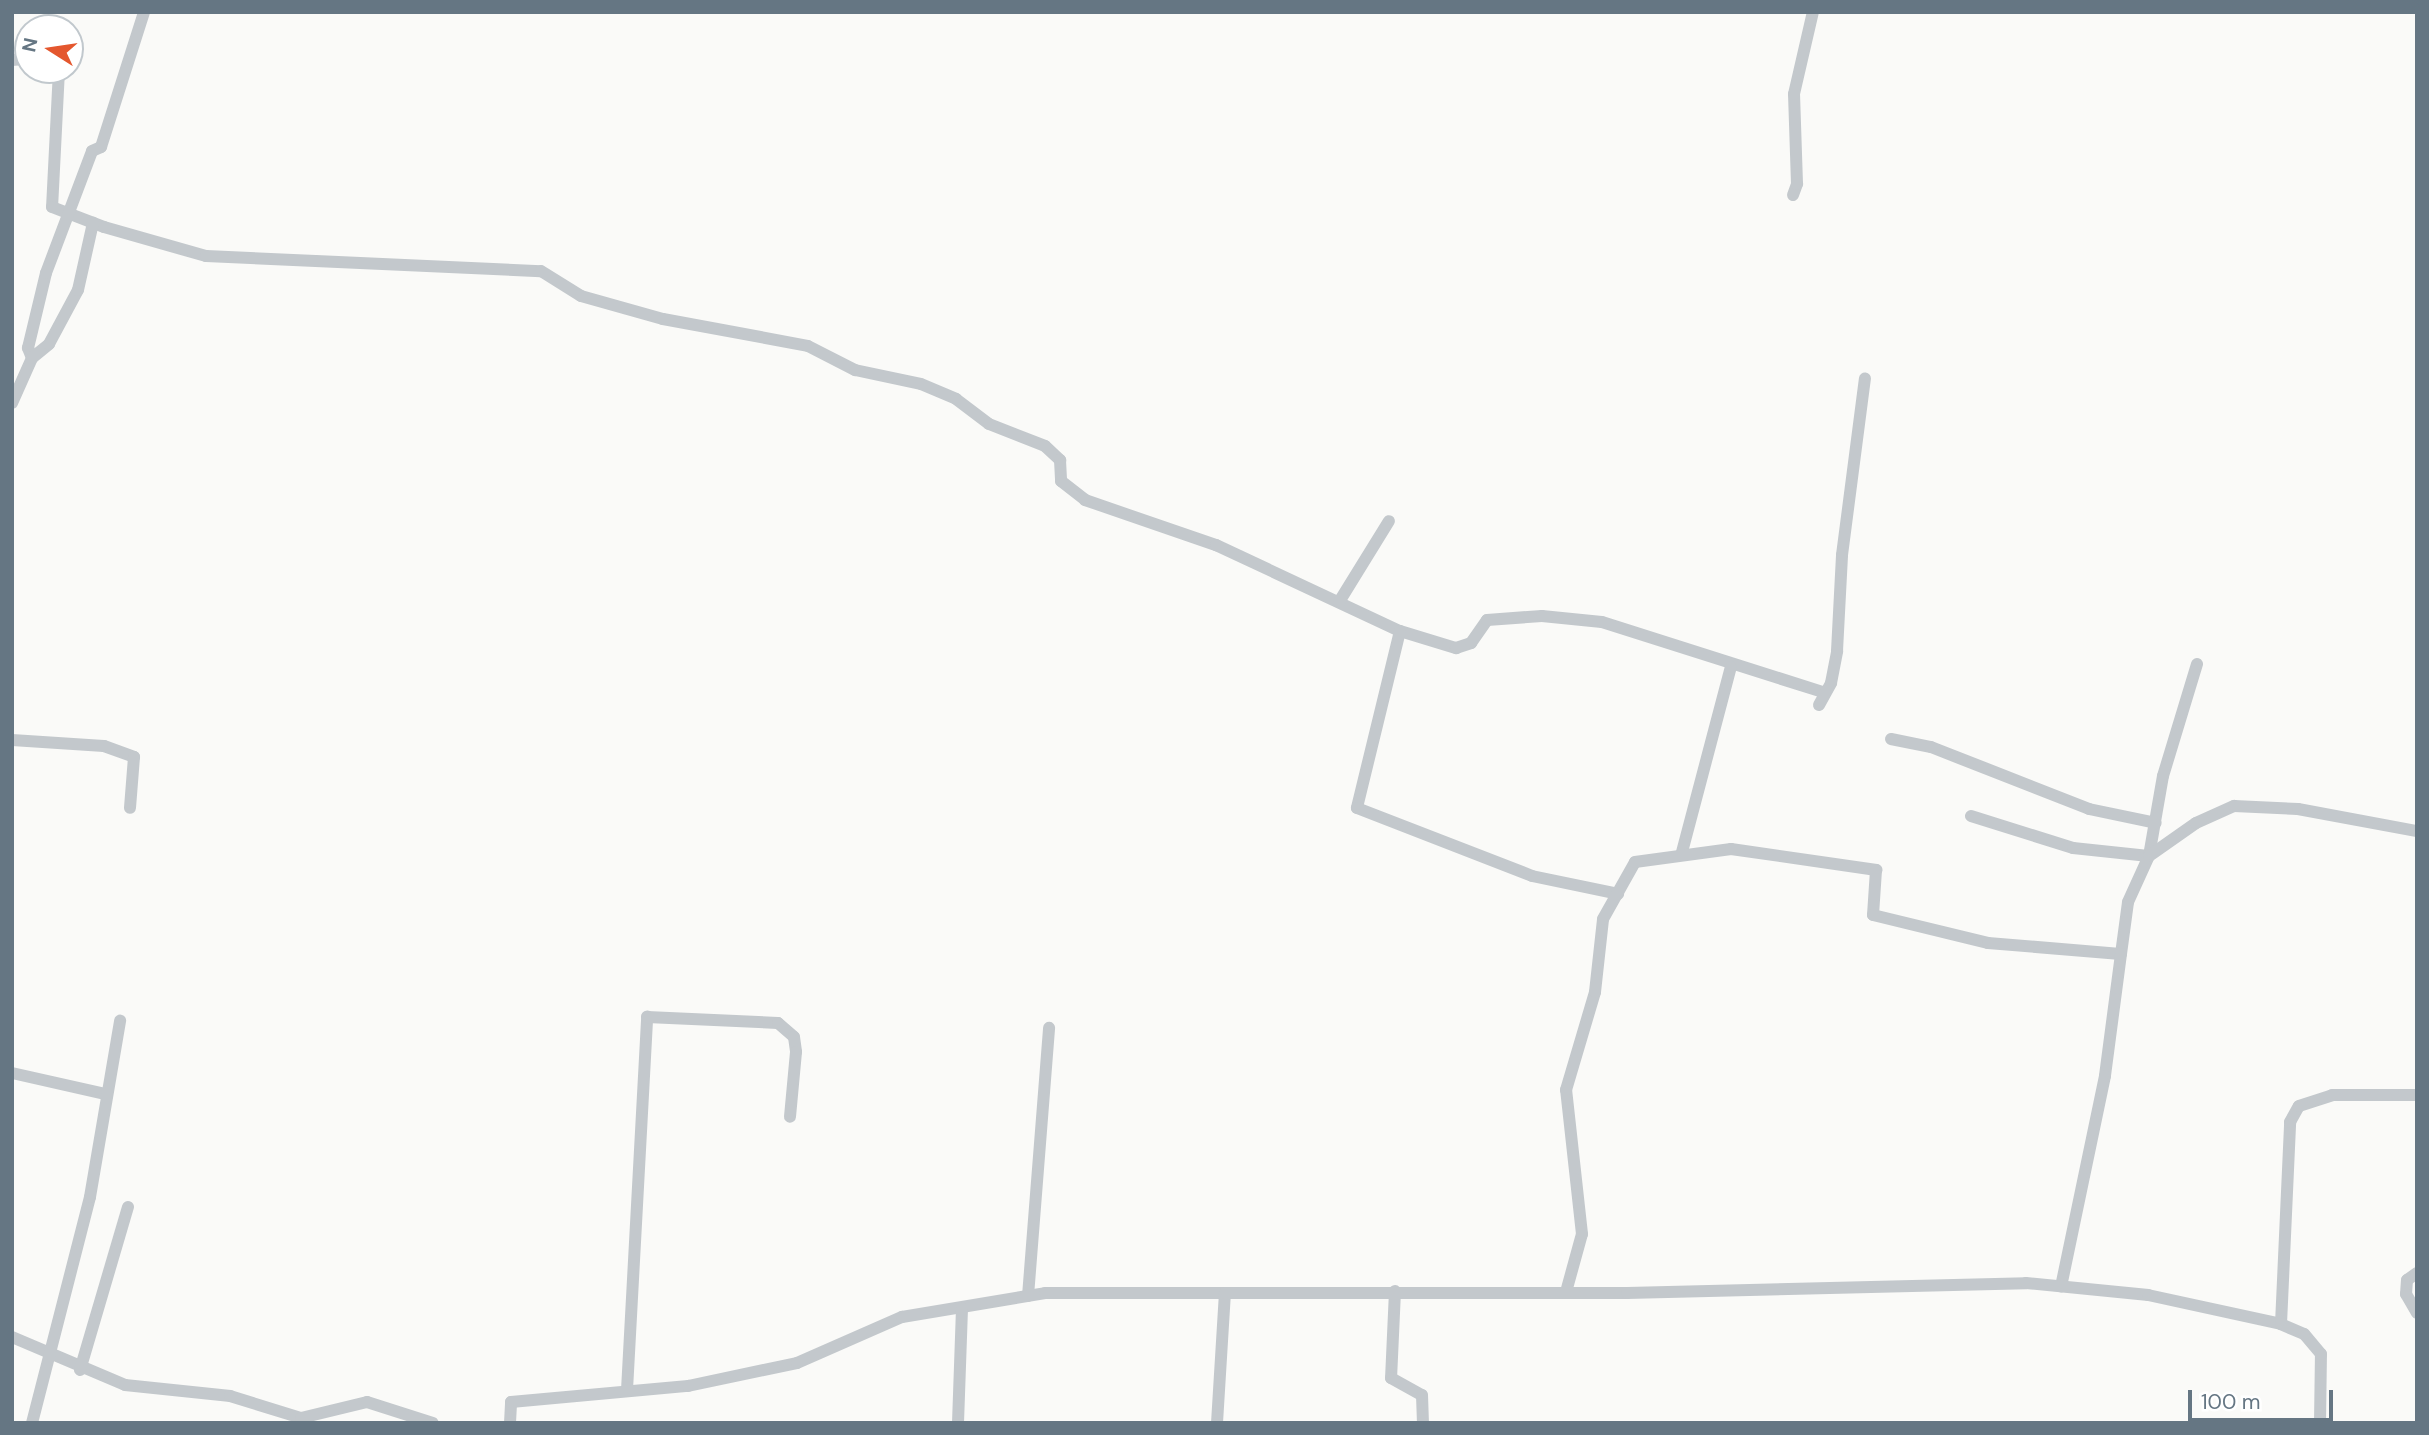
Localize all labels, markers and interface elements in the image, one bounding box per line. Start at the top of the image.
north arrow [14,14,84,84]
text: N [16,36,44,54]
scale bar [2191,1376,2336,1420]
text: 100 m [2201,1388,2261,1416]

